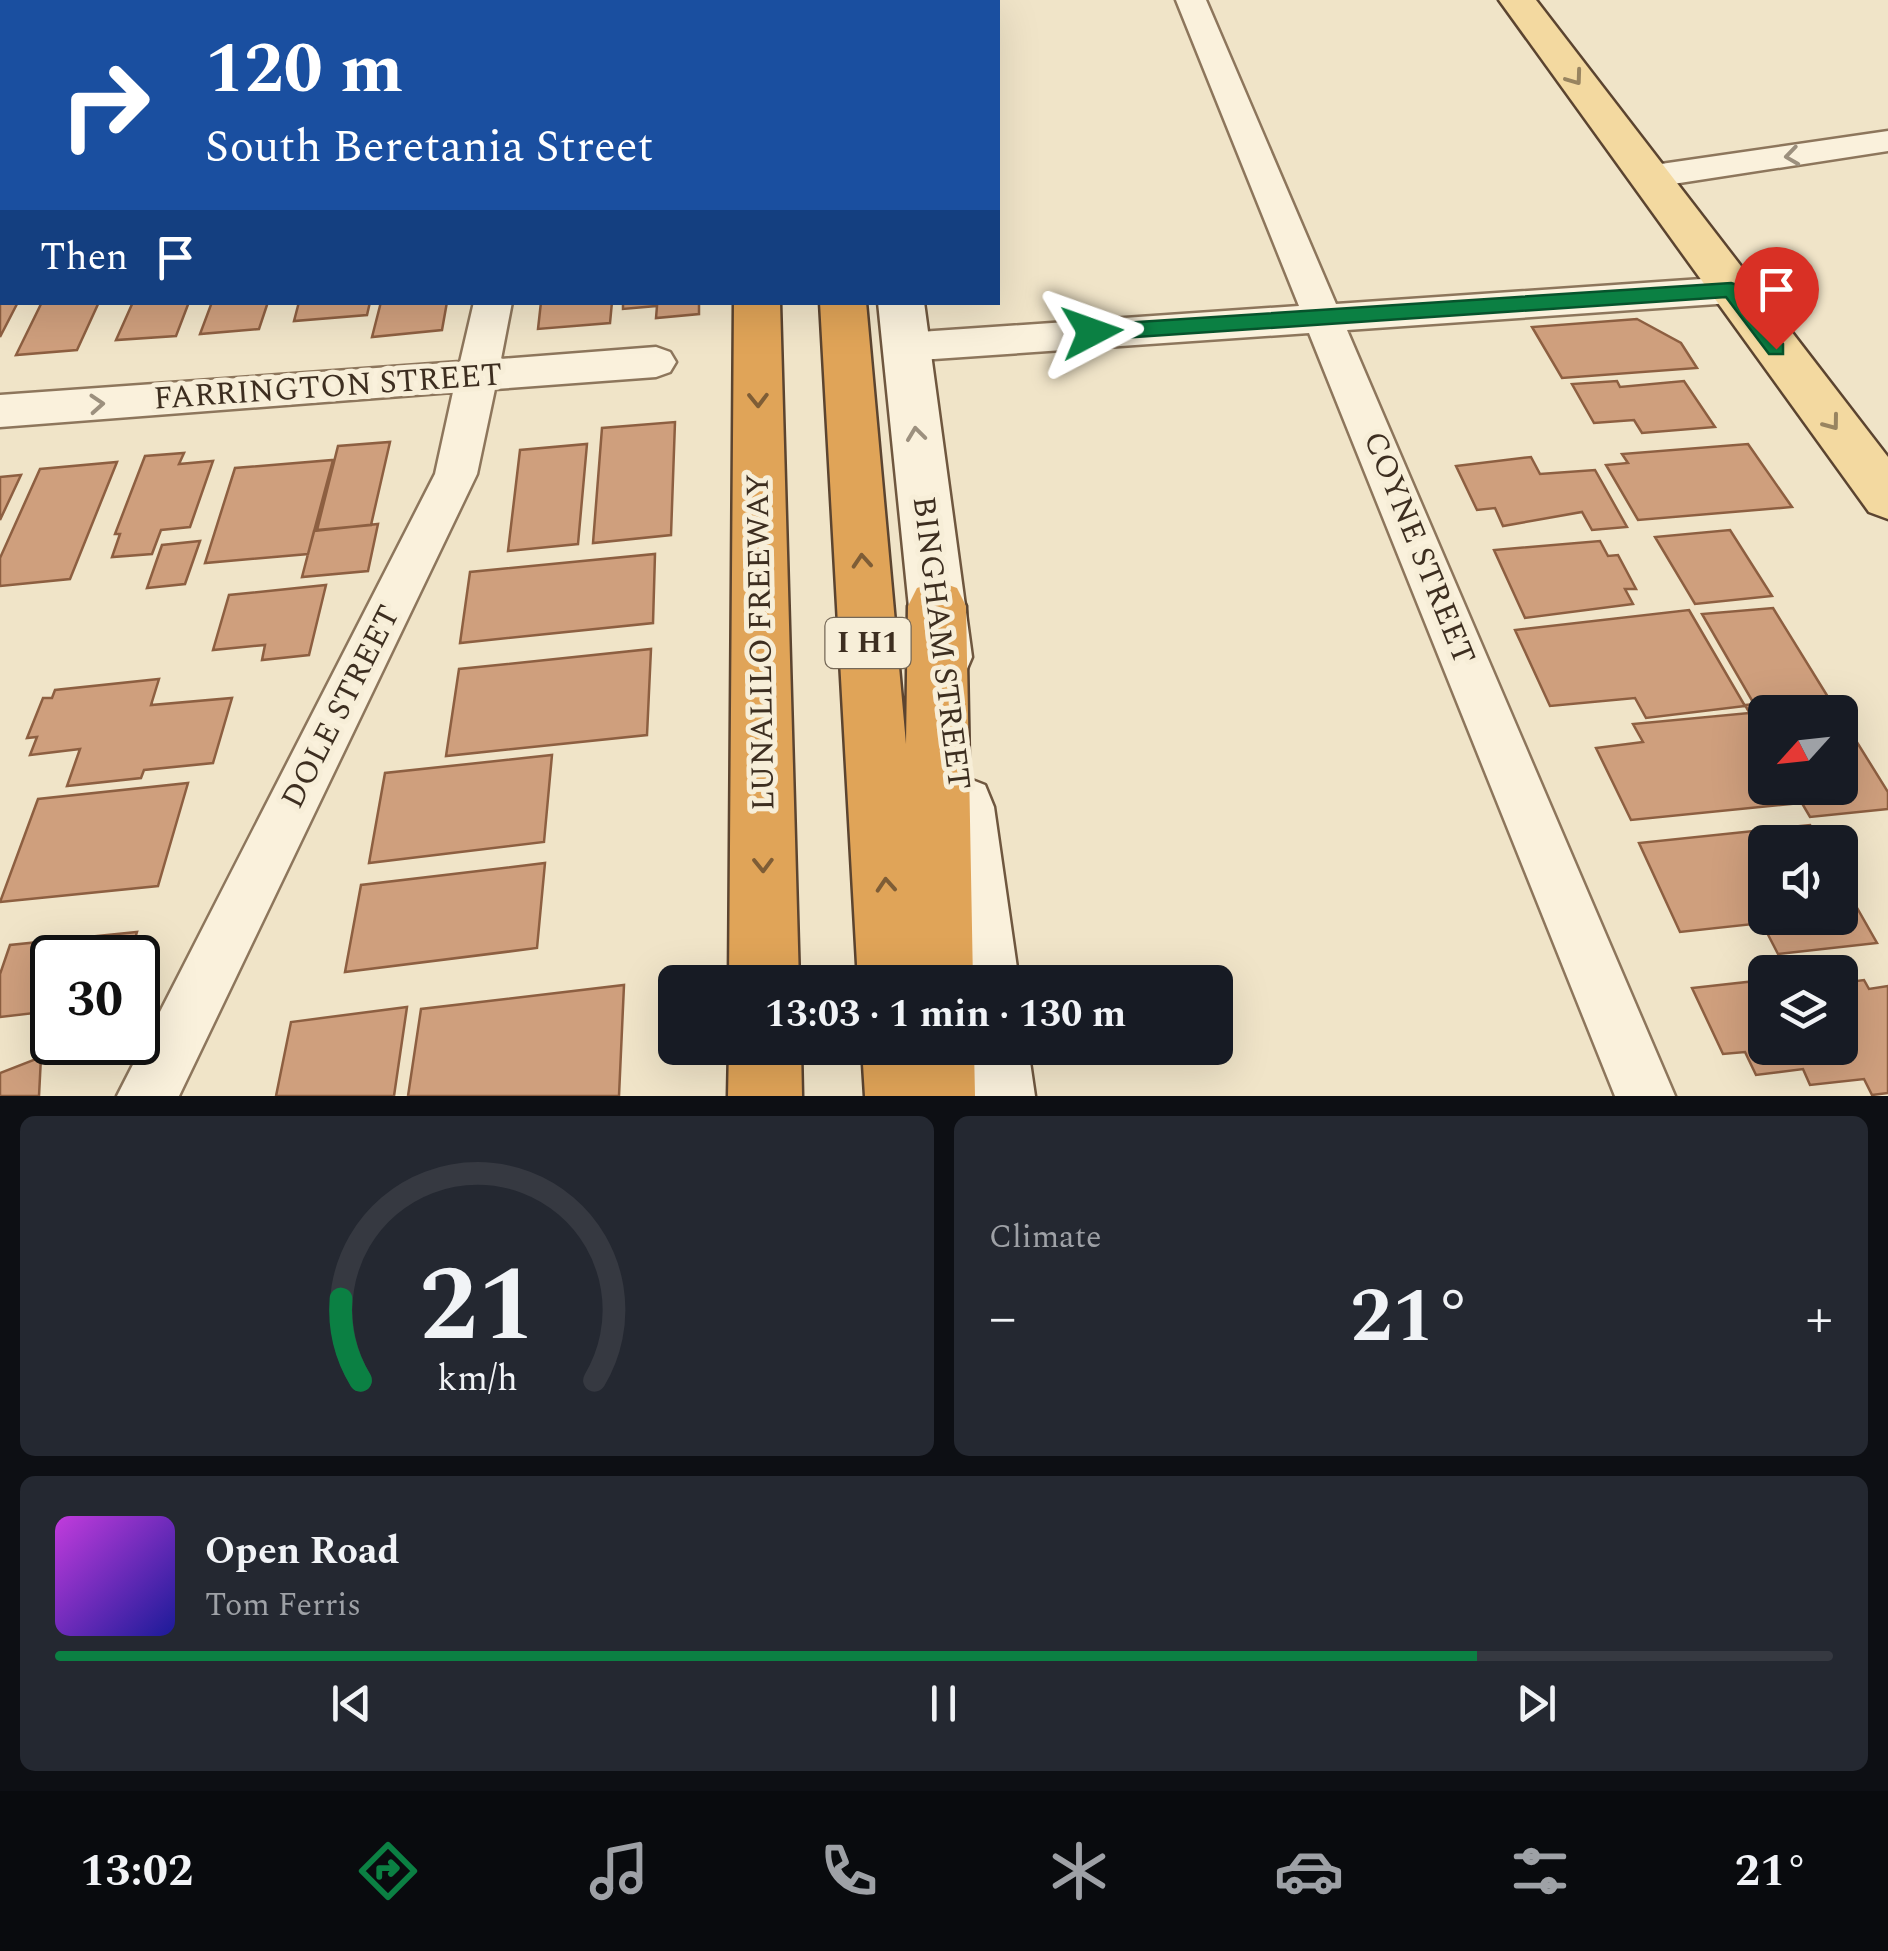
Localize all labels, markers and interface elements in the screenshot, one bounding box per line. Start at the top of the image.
text: 120 m [205,17,403,123]
icon: right [40,40,170,170]
one-way arrow [1562,67,1581,86]
text: South Beretania Street [205,113,654,182]
one-way arrow [1783,144,1800,165]
text: Then [40,229,128,287]
icon: arrive [148,230,203,285]
pin [1734,247,1819,350]
icon: arrive [1749,262,1804,317]
position arrow [1040,280,1144,384]
street label: FARRINGTON STREET [152,350,504,424]
one-way arrow [747,392,769,408]
one-way arrow [90,393,106,415]
one-way arrow [1820,412,1837,430]
street label: COYNE STREET [1350,424,1488,672]
one-way arrow [906,426,927,442]
street label: LUNALILO FREEWAY [734,473,788,811]
street label: BINGHAM STREET [899,493,983,793]
one-way arrow [851,553,873,569]
street label: DOLE STREET [269,597,413,817]
road number: I H1 [826,618,910,668]
north arrow [1748,695,1858,805]
map controls [1748,695,1858,1065]
button: sound [1748,825,1858,935]
one-way arrow [752,858,774,873]
one-way arrow [876,877,897,893]
speed limit sign: 30 [30,935,160,1065]
button: layers [1748,955,1858,1065]
text: 13:03 · 1 min · 130 m [765,986,1126,1044]
text: Climate [989,1213,1101,1262]
text: 21 [419,1228,535,1386]
text: 21° [1350,1261,1472,1375]
text: − [989,1277,1017,1360]
text: + [1805,1277,1833,1360]
text: km/h [437,1352,517,1407]
text: Open Road [205,1523,400,1581]
text: Tom Ferris [205,1581,361,1630]
icon: previous [324,1676,379,1731]
icon: pause [916,1676,971,1731]
icon: next [1509,1676,1564,1731]
icon: directions [353,1836,423,1906]
icon: music [584,1836,654,1906]
icon: phone [814,1836,884,1906]
icon: climate [1044,1836,1114,1906]
icon: car [1274,1836,1344,1906]
icon: filters [1505,1836,1575,1906]
text: 13:02 [80,1837,193,1906]
text: 21° [1735,1837,1808,1906]

